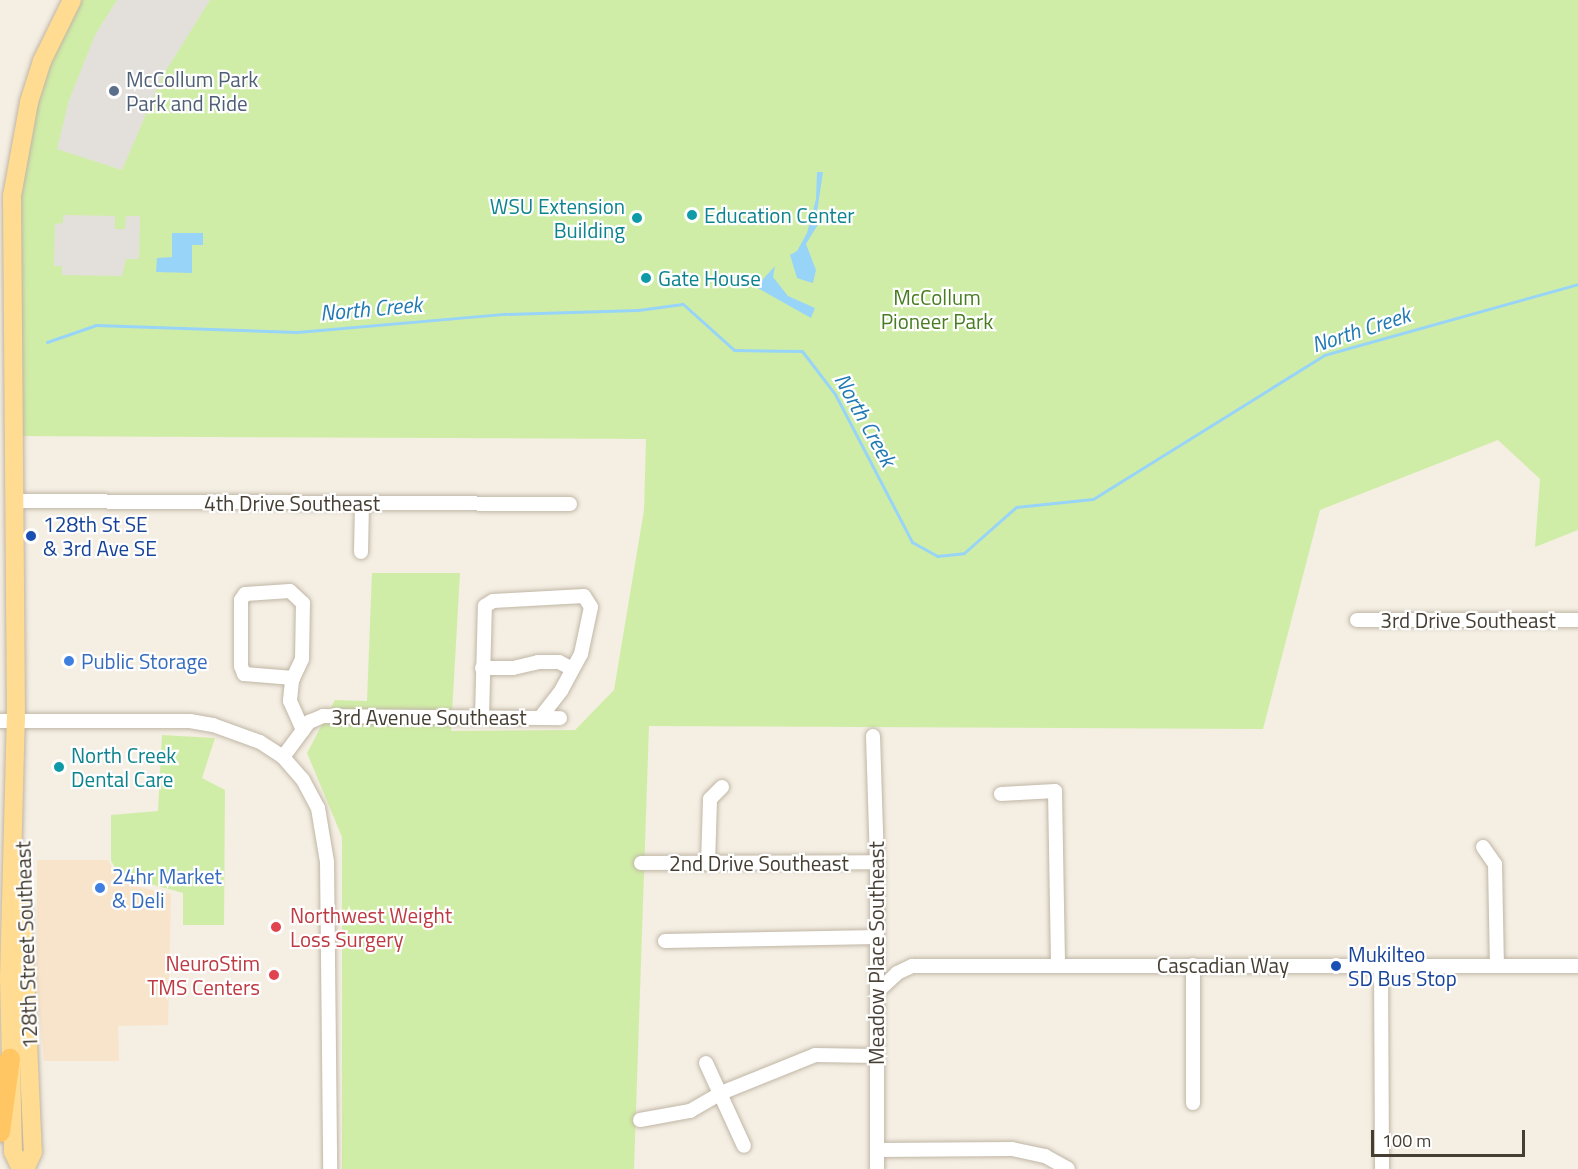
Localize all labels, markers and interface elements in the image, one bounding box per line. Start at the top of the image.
place label: McCollum Park Park and Ride [126,66,258,116]
marker: McCollum Park Park and Ride [107,84,121,98]
place label: WSU Extension Building [490,193,625,243]
place label: Education Center [704,202,855,228]
marker: Education Center [685,208,699,222]
marker: WSU Extension Building [630,211,644,225]
place label: Gate House [658,265,761,291]
marker: Gate House [639,271,653,285]
park label: McCollum Pioneer Park [881,284,993,334]
water label: North Creek [319,291,423,327]
water label: North Creek [1308,302,1414,358]
water label: North Creek [829,369,901,471]
street label: 4th Drive Southeast [204,490,380,516]
place label: 128th St SE & 3rd Ave SE [43,511,157,561]
marker: 128th St SE & 3rd Ave SE [24,529,38,543]
street label: 3rd Drive Southeast [1380,607,1556,633]
place label: Public Storage [81,648,208,674]
marker: Public Storage [62,654,76,668]
street label: 3rd Avenue Southeast [331,704,527,730]
place label: North Creek Dental Care [71,742,176,792]
marker: North Creek Dental Care [52,760,66,774]
street label: 128th Street Southeast [10,841,42,1049]
street label: Meadow Place Southeast [863,841,889,1065]
street label: 2nd Drive Southeast [669,850,849,876]
place label: 24hr Market & Deli [112,863,222,913]
marker: 24hr Market & Deli [93,881,107,895]
place label: Northwest Weight Loss Surgery [290,902,452,952]
marker: Northwest Weight Loss Surgery [267,918,285,936]
place label: Mukilteo SD Bus Stop [1348,941,1457,991]
place label: NeuroStim TMS Centers [147,950,260,1000]
street label: Cascadian Way [1157,952,1289,978]
marker: Mukilteo SD Bus Stop [1329,959,1343,973]
marker: NeuroStim TMS Centers [265,966,283,984]
scale bar [1374,1118,1528,1156]
text: 100 m [1382,1127,1431,1154]

